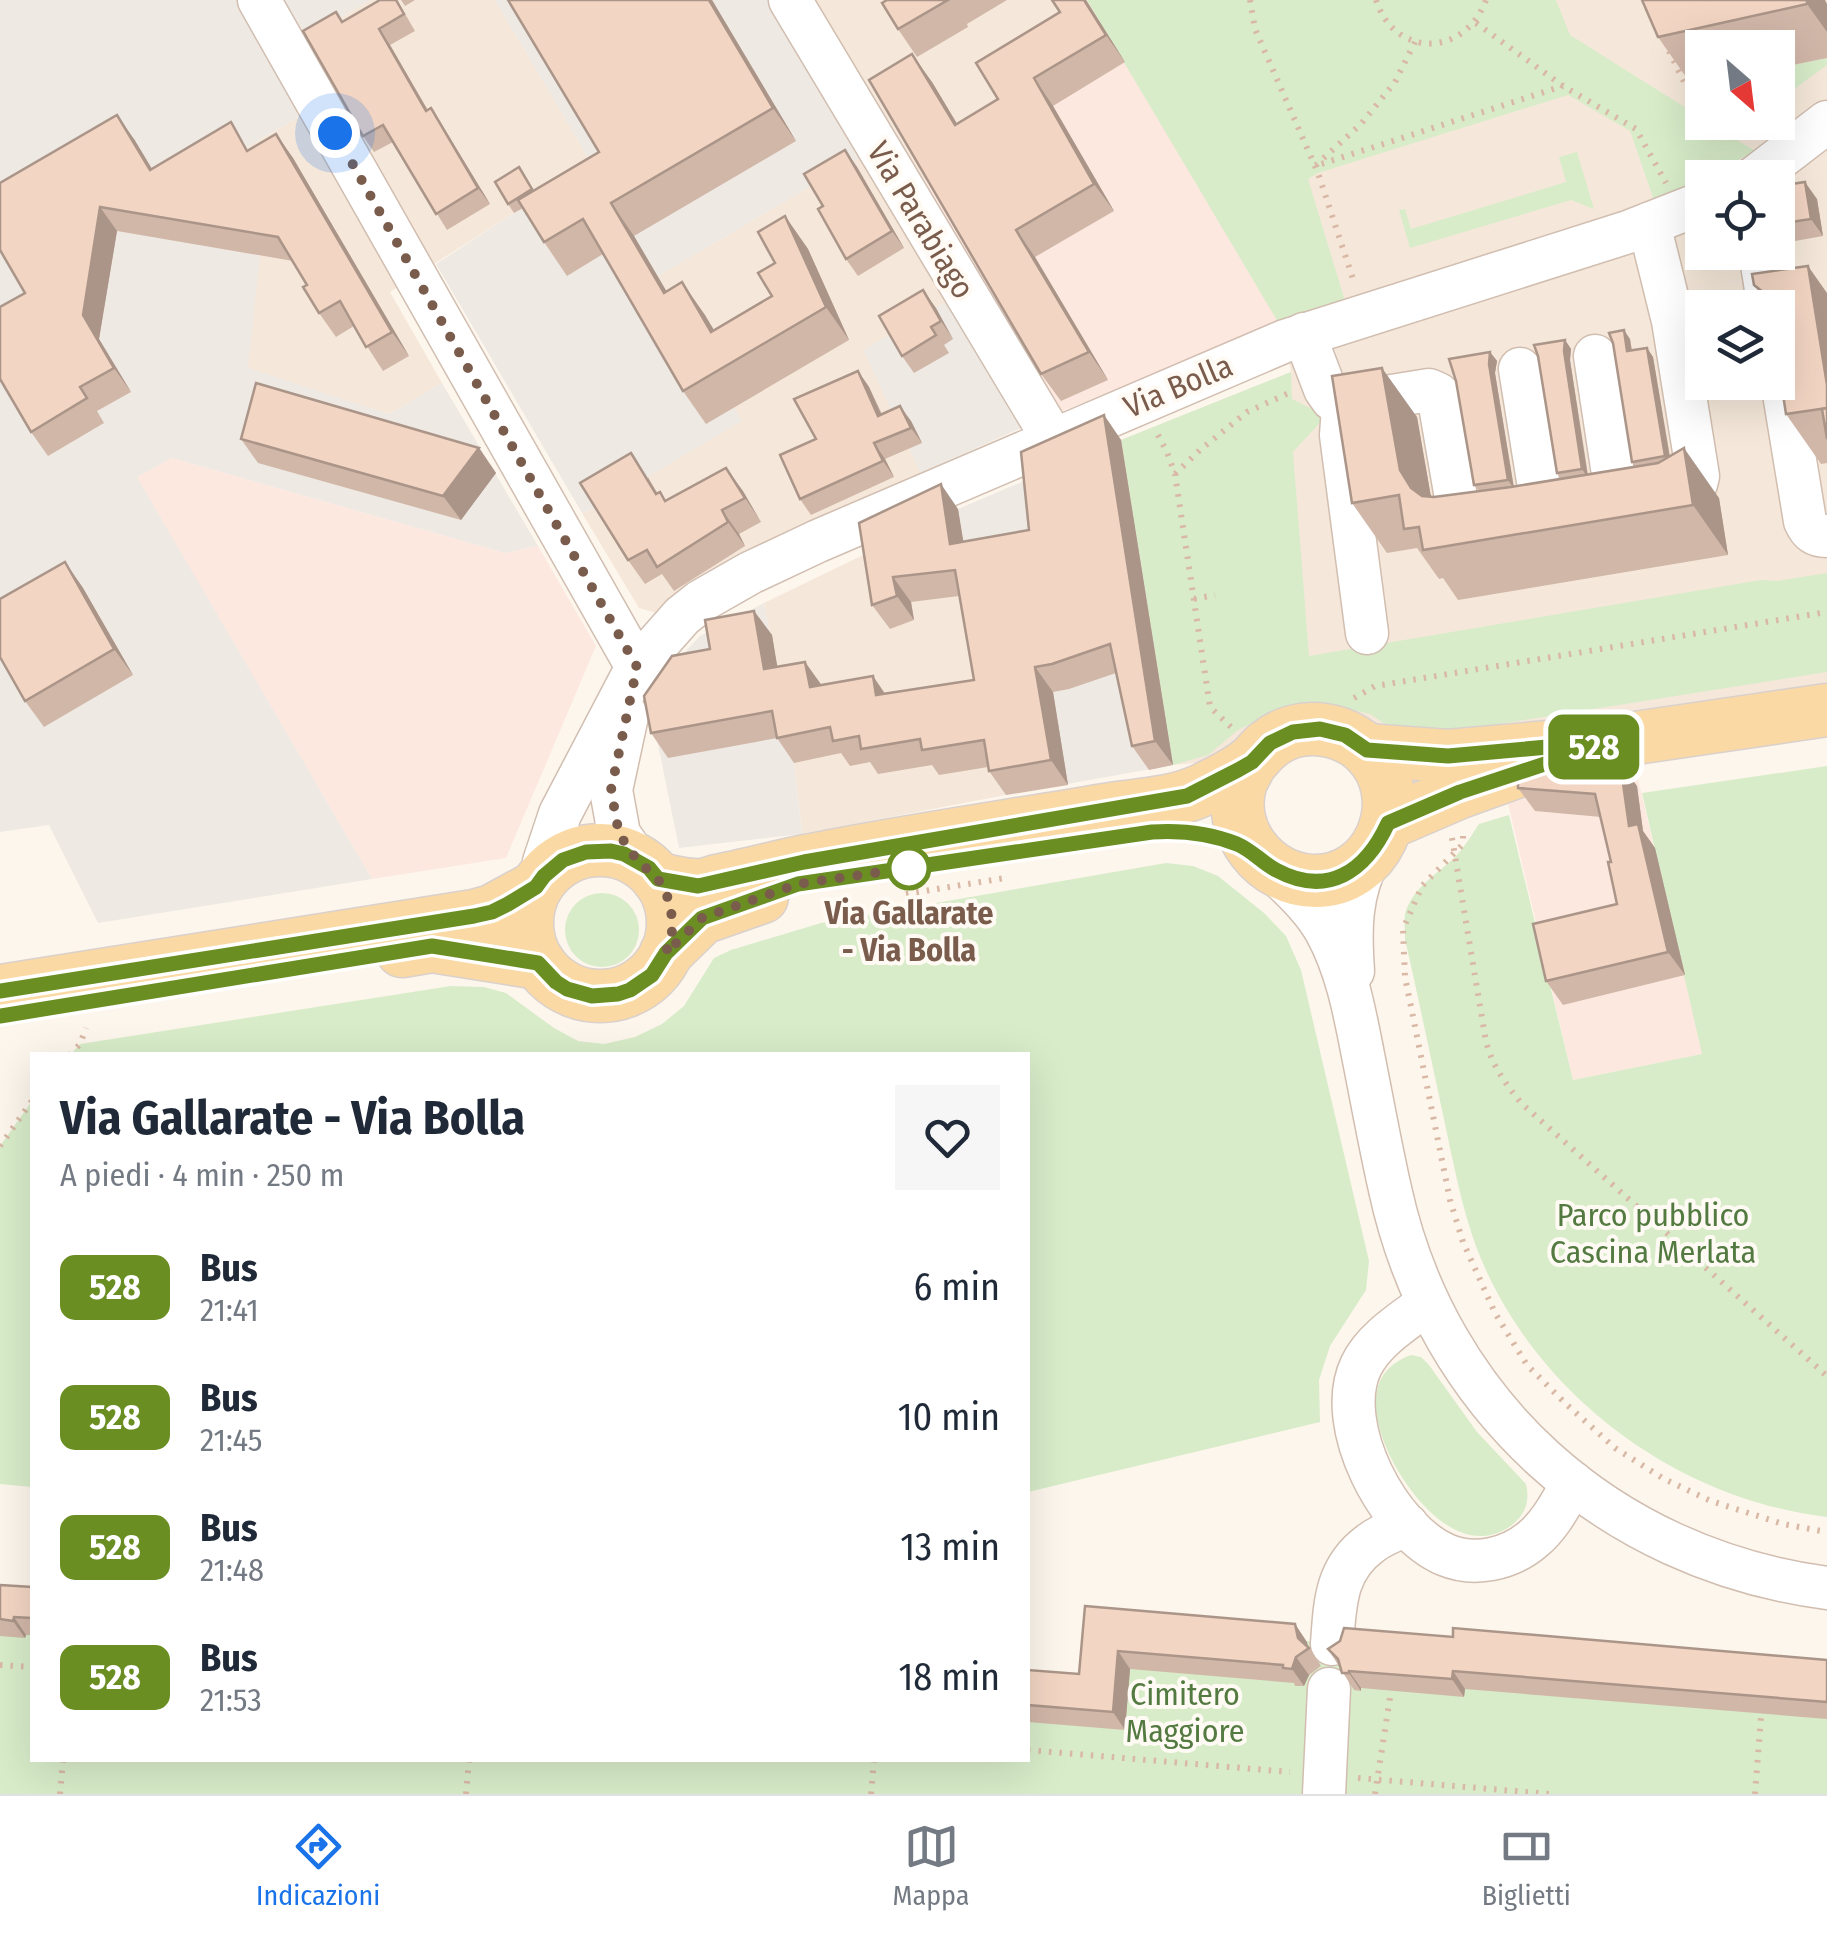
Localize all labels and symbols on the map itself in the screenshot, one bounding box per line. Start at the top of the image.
north arrow [1685,30,1795,140]
your location [310,108,360,158]
street label: Via Parabiago [859,135,983,305]
street label: Via Bolla [1118,346,1238,426]
line badge: 528 [1536,714,1652,780]
marker: Via Gallarate - Via Bolla [888,847,930,889]
place label: Via Gallarate - Via Bolla [824,894,993,969]
park label: Parco pubblico Cascina Merlata [1550,1196,1756,1271]
park label: Cimitero Maggiore [1125,1675,1245,1750]

